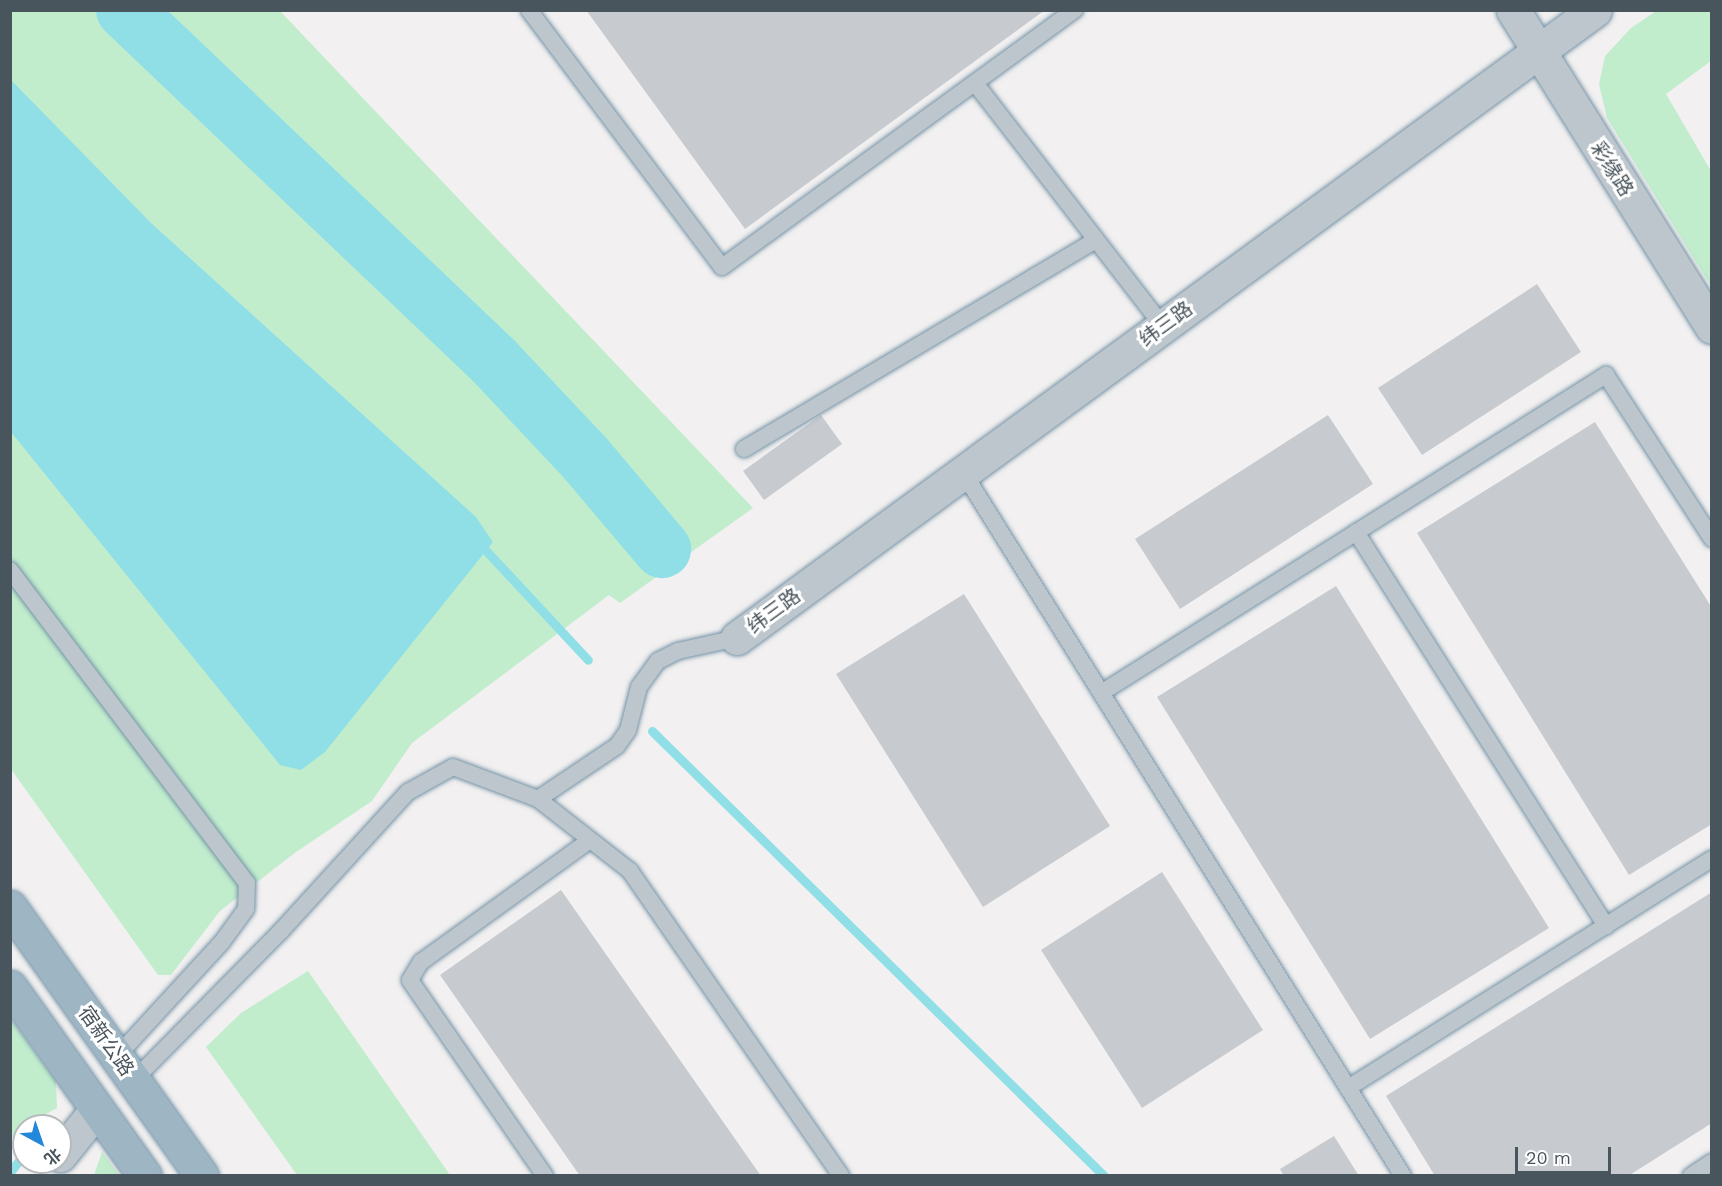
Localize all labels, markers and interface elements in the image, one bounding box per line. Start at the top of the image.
street label: 彩缘路 [1586,137,1638,201]
street label: 纬三路 [1135,297,1197,351]
street label: 纬三路 [743,584,805,638]
street label: 宿新公路 [73,1001,139,1081]
north arrow [12,1114,72,1174]
scale bar [1518,1135,1614,1173]
text: 北 [40,1144,65,1169]
text: 20 m [1526,1147,1571,1168]

